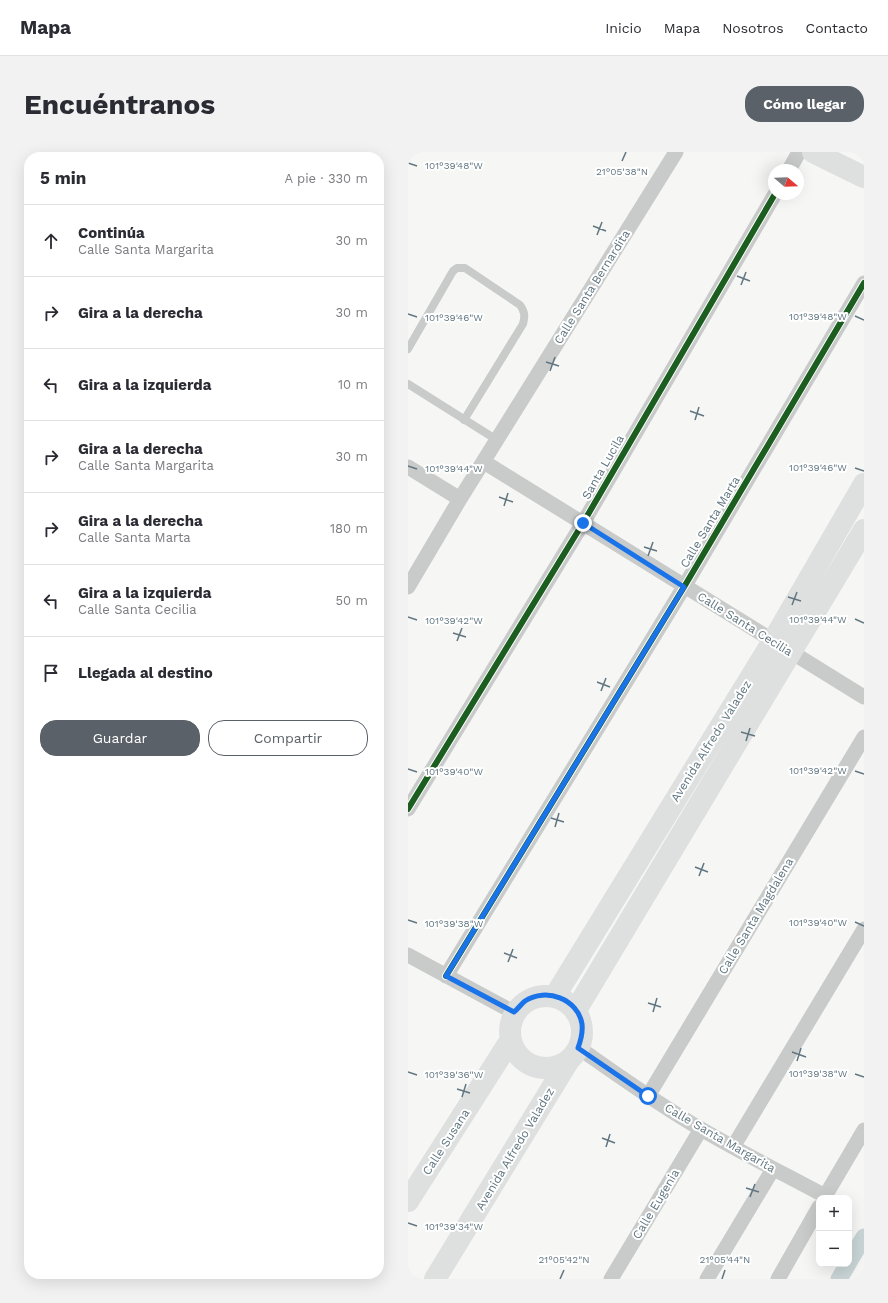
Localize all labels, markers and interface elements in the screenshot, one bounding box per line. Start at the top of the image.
text: Mapa [20,16,71,39]
text: Inicio [605,20,642,36]
text: Mapa [664,20,700,36]
text: Nosotros [722,20,784,36]
text: Contacto [806,20,868,36]
button: Cómo llegar [745,86,864,122]
text: Encuéntranos [24,88,215,121]
text: 101°39'48"W [425,160,483,171]
north arrow [768,164,804,200]
text: 21°05'38"N [596,166,648,177]
text: 5 min [40,168,86,188]
text: A pie · 330 m [285,171,368,186]
text: Continúa [78,224,145,242]
street label: Calle Santa Bernardita [551,227,633,347]
icon: ahead [40,230,62,252]
text: 30 m [336,233,368,248]
text: Calle Santa Margarita [78,242,214,257]
icon: right [40,302,62,324]
text: Gira a la derecha [78,304,203,322]
text: 30 m [336,305,368,320]
text: 101°39'48"W [789,311,847,322]
text: 101°39'46"W [425,312,483,323]
icon: left [40,374,62,396]
text: Gira a la izquierda [78,376,211,394]
text: 10 m [338,377,368,392]
street label: Santa Lucila [579,432,627,502]
text: Gira a la derecha [78,440,203,458]
icon: right [40,446,62,468]
text: 30 m [336,449,368,464]
text: Calle Santa Margarita [78,458,214,473]
text: 101°39'46"W [789,462,847,473]
text: 101°39'44"W [425,463,483,474]
street label: Calle Santa Marta [677,474,743,570]
text: Gira a la derecha [78,512,203,530]
route end [574,514,592,532]
icon: right [40,518,62,540]
text: 180 m [330,521,368,536]
text: Calle Santa Marta [78,530,191,545]
text: Gira a la izquierda [78,584,211,602]
street label: Calle Santa Cecilia [695,589,795,659]
icon: left [40,590,62,612]
text: 50 m [336,593,368,608]
text: Calle Santa Cecilia [78,602,197,617]
text: 101°39'44"W [789,614,847,625]
text: 101°39'42"W [425,615,483,626]
icon: arrive [40,662,62,684]
text: Llegada al destino [78,664,213,682]
street label: Avenida Alfredo Valadez [668,678,754,804]
button: Guardar [40,720,200,756]
button: Compartir [208,720,368,756]
text: 101°39'42"W [789,765,847,776]
text: 101°39'40"W [425,766,483,777]
street label: Calle Santa Magdalena [716,855,796,977]
text: 101°39'40"W [789,917,847,928]
text: 101°39'38"W [425,918,484,929]
text: 101°39'38"W [789,1068,848,1079]
text: 101°39'36"W [425,1069,484,1080]
street label: Avenida Alfredo Valadez [473,1085,557,1213]
route start [639,1087,657,1105]
street label: Calle Santa Margarita [662,1101,778,1176]
street label: Calle Susana [419,1106,473,1178]
street label: Calle Eugenia [630,1166,682,1241]
map controls [816,1195,852,1267]
button: + [816,1195,852,1231]
text: 101°39'34"W [425,1221,483,1232]
button: − [816,1231,852,1267]
text: 21°05'42"N [538,1254,590,1265]
text: 21°05'44"N [700,1254,750,1265]

